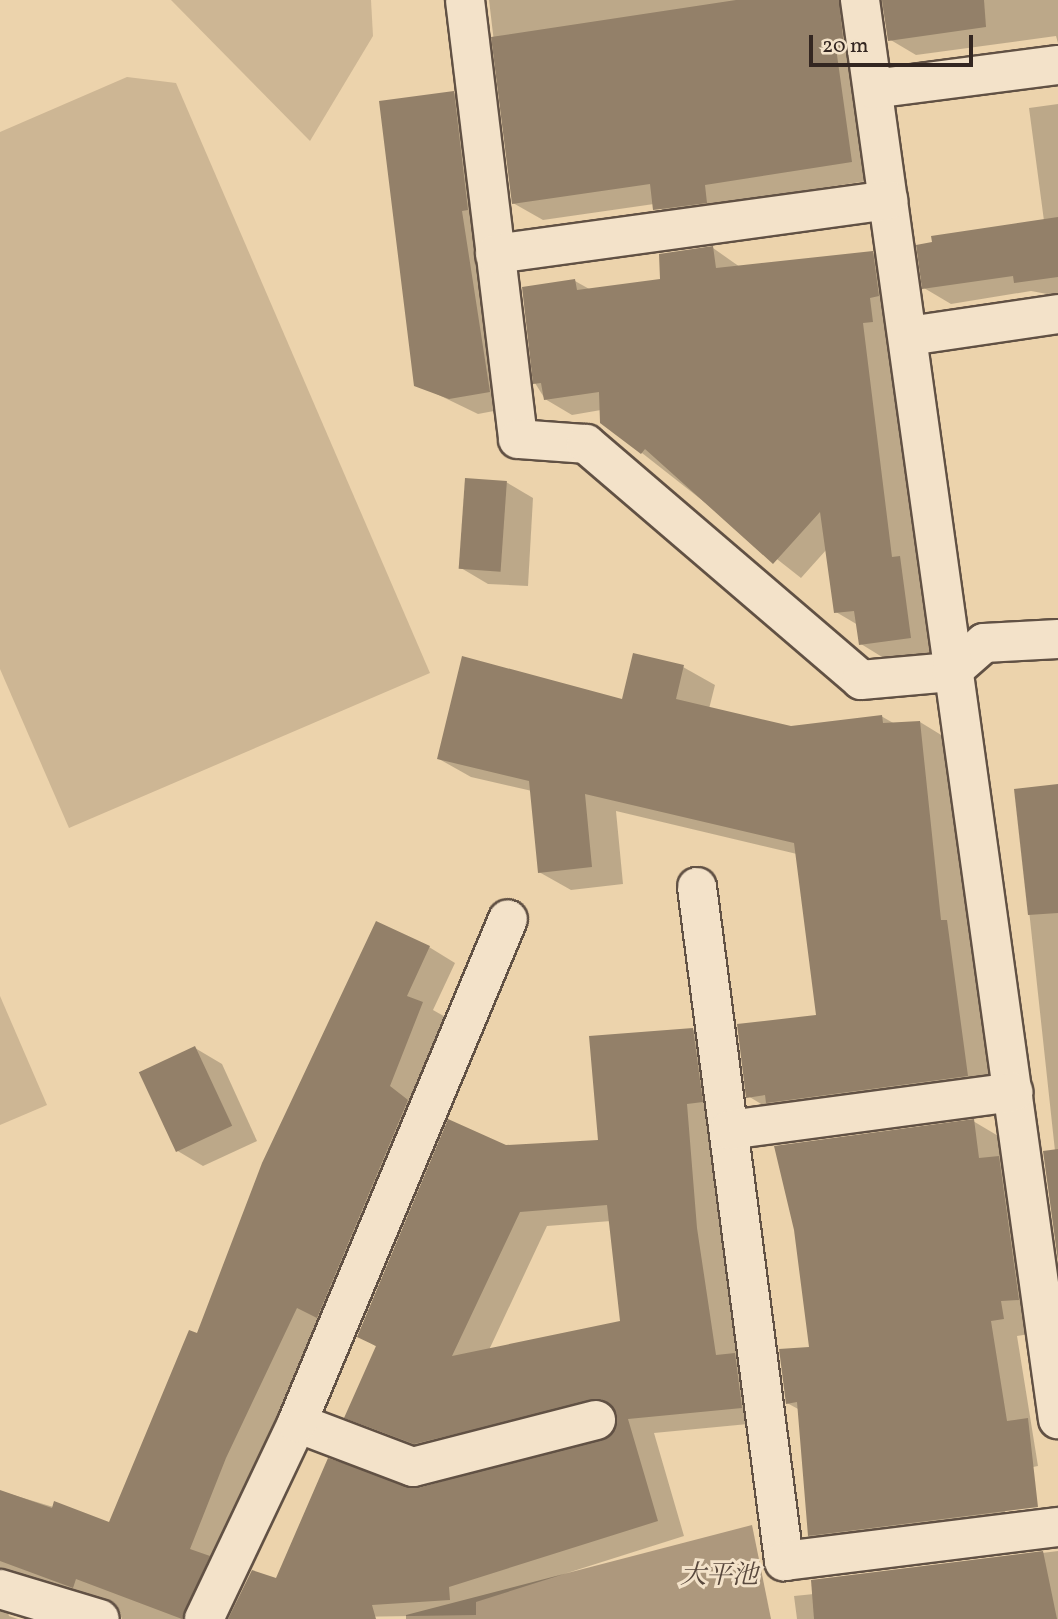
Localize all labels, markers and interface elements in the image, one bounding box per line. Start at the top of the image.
scale bar [813,21,978,65]
text: 20 m [822,32,868,61]
water label: 大平池 [680,1561,758,1593]

